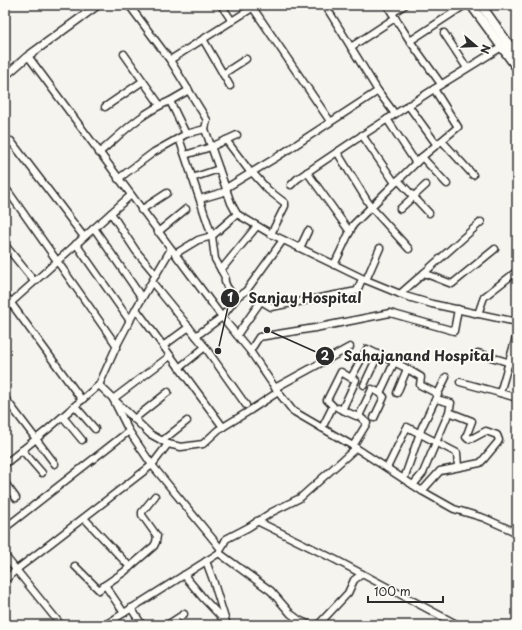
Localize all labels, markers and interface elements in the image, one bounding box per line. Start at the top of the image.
north arrow [456,26,496,66]
text: N [476,43,495,57]
callout: Sanjay Hospital [220,285,369,311]
text: Sanjay Hospital [248,287,362,308]
text: 1 [227,288,233,306]
callout: Sahajanand Hospital [315,343,502,369]
text: Sahajanand Hospital [344,345,494,366]
text: 2 [321,346,330,364]
scale bar [368,578,443,604]
text: 100 m [374,582,411,600]

